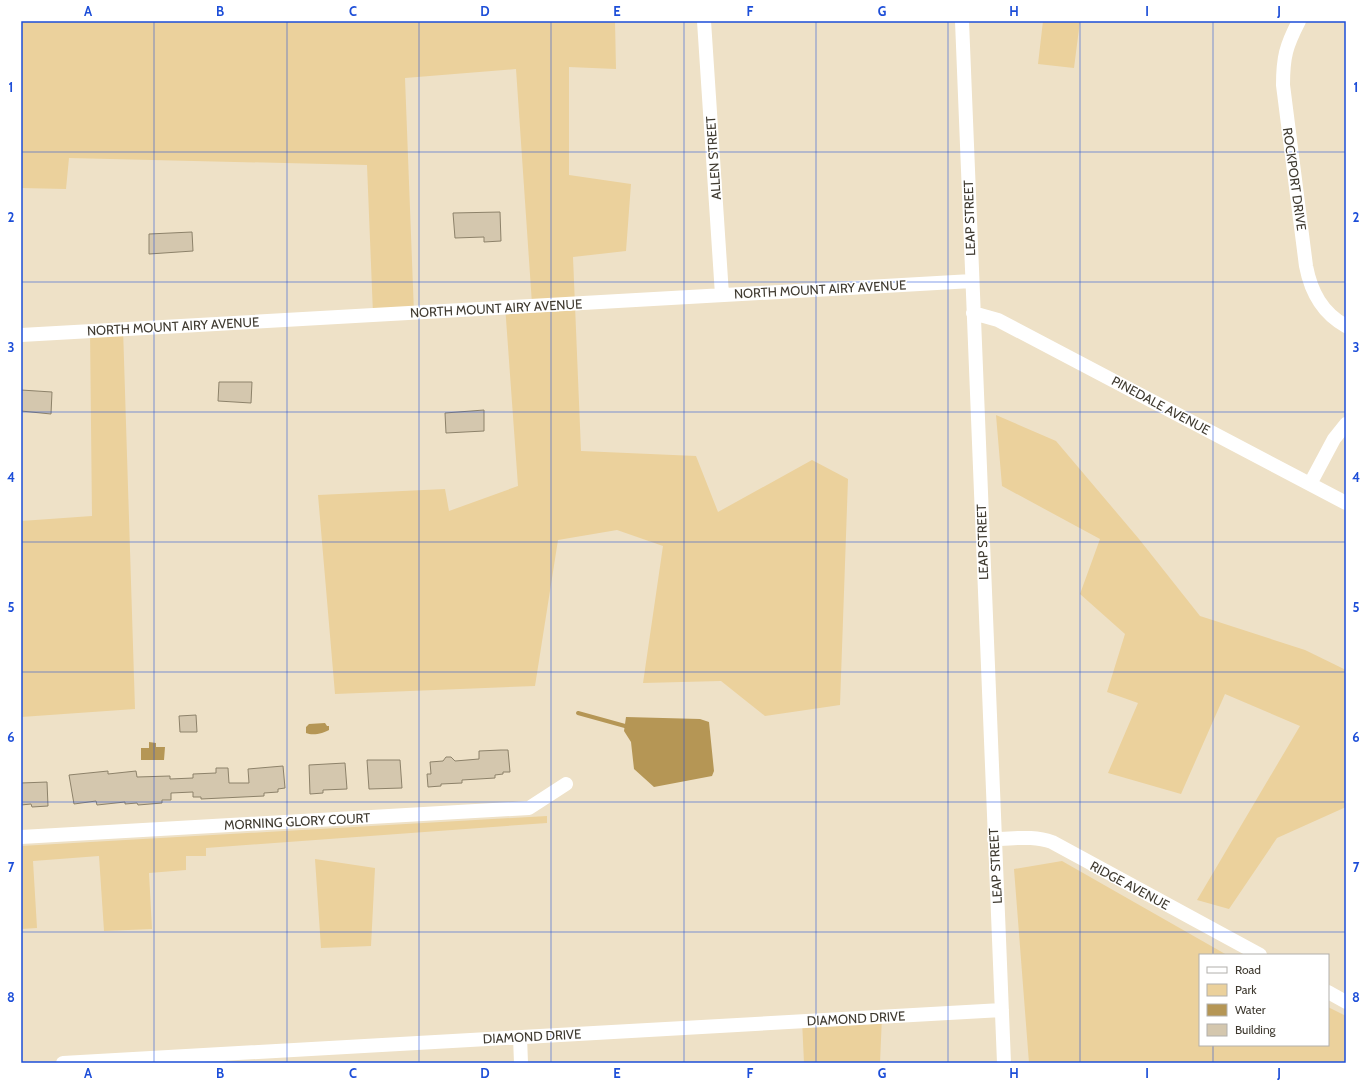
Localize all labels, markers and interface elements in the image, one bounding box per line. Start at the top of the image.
text: A [84,3,93,19]
text: B [216,3,224,19]
text: C [349,3,357,19]
text: D [480,3,490,19]
text: E [613,3,621,19]
text: F [747,3,754,19]
text: G [878,3,887,19]
text: H [1009,3,1019,19]
text: I [1145,3,1149,19]
text: J [1276,3,1281,19]
text: 1 [9,79,13,95]
text: 1 [1354,79,1358,95]
street label: ALLEN STREET [702,115,724,200]
street label: ROCKPORT DRIVE [1280,126,1310,232]
street label: LEAP STREET [960,180,978,256]
text: 2 [8,209,15,225]
text: 2 [1353,209,1360,225]
street label: NORTH MOUNT AIRY AVENUE [734,277,906,301]
street label: NORTH MOUNT AIRY AVENUE [410,296,582,320]
street label: NORTH MOUNT AIRY AVENUE [87,314,259,338]
text: 3 [7,339,15,355]
text: 3 [1352,339,1360,355]
street label: PINEDALE AVENUE [1109,372,1213,438]
text: 4 [7,469,15,485]
text: 4 [1352,469,1360,485]
street label: LEAP STREET [973,504,991,580]
text: 5 [8,599,15,615]
text: 5 [1353,599,1360,615]
text: 6 [7,729,15,745]
text: 6 [1352,729,1360,745]
street label: MORNING GLORY COURT [223,809,371,833]
street label: LEAP STREET [985,828,1005,904]
street label: RIDGE AVENUE [1088,857,1172,913]
text: 7 [8,859,15,875]
text: 7 [1353,859,1360,875]
legend [1199,954,1329,1046]
text: Road [1235,962,1261,977]
text: Park [1235,982,1257,997]
text: 8 [7,989,15,1005]
text: 8 [1352,989,1360,1005]
text: Water [1235,1002,1266,1017]
street label: DIAMOND DRIVE [806,1007,906,1029]
text: Building [1235,1022,1277,1037]
street label: DIAMOND DRIVE [482,1025,582,1047]
text: A [84,1065,93,1081]
text: B [216,1065,224,1081]
text: C [349,1065,357,1081]
text: D [480,1065,490,1081]
text: E [613,1065,621,1081]
text: F [747,1065,754,1081]
text: G [878,1065,887,1081]
text: H [1009,1065,1019,1081]
text: I [1145,1065,1149,1081]
text: J [1276,1065,1281,1081]

